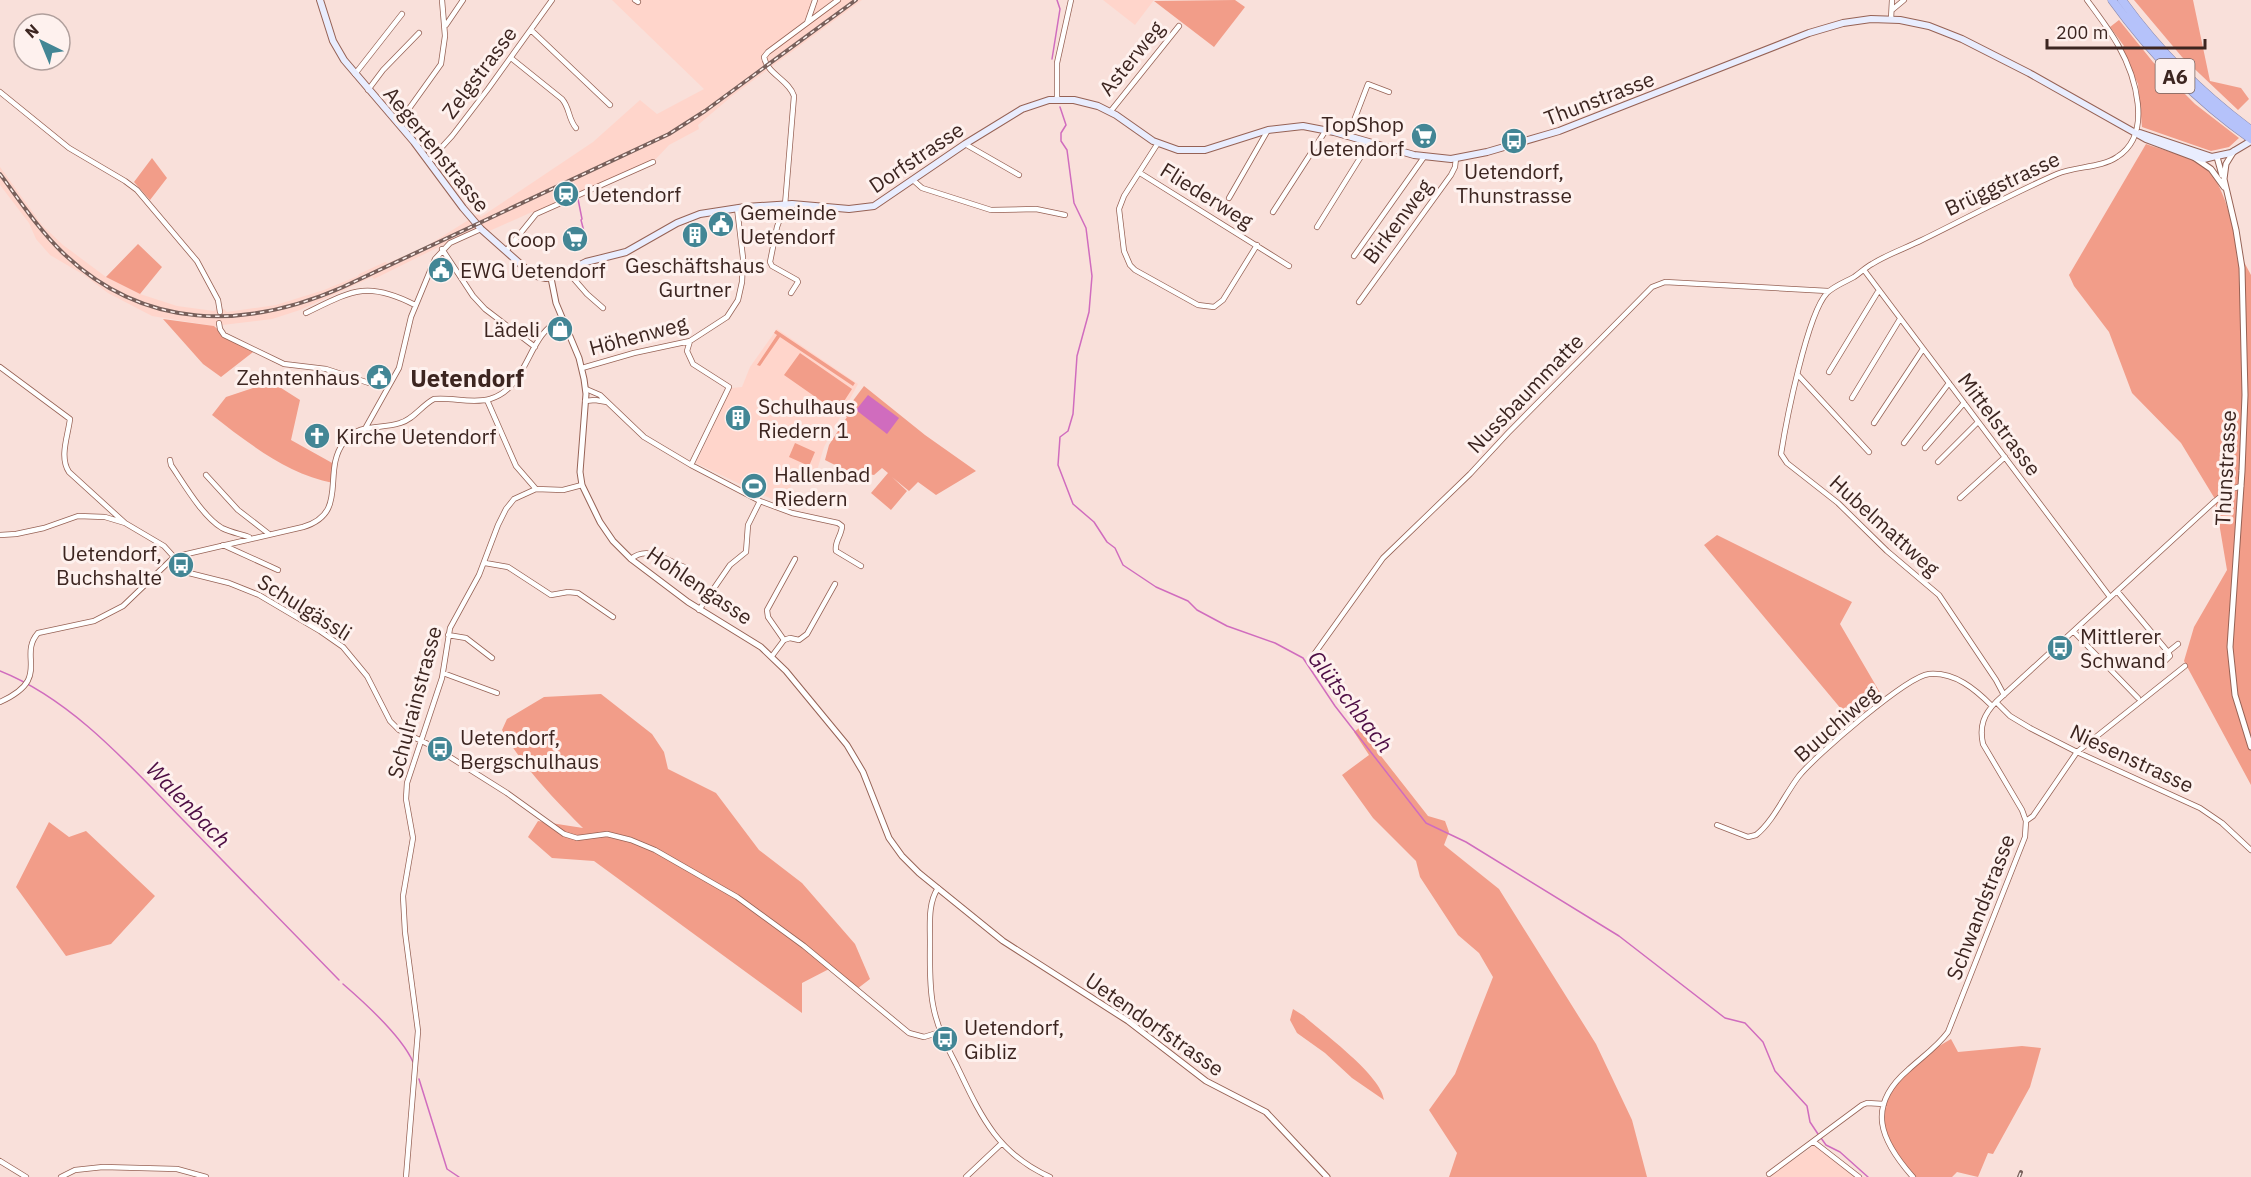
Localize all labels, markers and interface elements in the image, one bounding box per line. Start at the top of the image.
north arrow [12,12,72,72]
scale bar [2047,12,2204,50]
street label: Asterweg [1092,15,1170,101]
text: N [21,20,43,42]
street label: Zelgstrasse [435,20,523,124]
text: 200 m [2056,21,2108,44]
road number: A6 [2156,59,2194,93]
street label: Thunstrasse [1540,64,1658,132]
street label: Aegertenstrasse [378,80,496,218]
place label: TopShop Uetendorf [1309,110,1404,162]
street label: Dorfstrasse [863,115,969,199]
supermarket icon: TopShop Uetendorf [1409,121,1439,151]
bus stop icon: Uetendorf, Thunstrasse [1499,126,1529,156]
street label: Brüggstrasse [1940,144,2064,222]
street label: Fliederweg [1155,155,1259,235]
place label: Uetendorf, Thunstrasse [1456,157,1572,209]
street label: Birkenweg [1356,173,1438,269]
station icon: Uetendorf [551,179,581,209]
place label: Uetendorf [586,180,681,208]
place label: Gemeinde Uetendorf [740,198,837,250]
public building icon: Gemeinde Uetendorf [706,209,736,239]
building icon: Geschäftshaus Gurtner [680,220,710,250]
supermarket icon: Coop [560,224,590,254]
place label: Coop [507,225,556,253]
place label: Geschäftshaus Gurtner [625,251,765,303]
public building icon: EWG Uetendorf [426,255,456,285]
place label: EWG Uetendorf [460,256,606,284]
street label: Höhenweg [586,308,690,362]
shop icon: Lädeli [545,314,575,344]
place label: Lädeli [484,315,540,343]
street label: Nussbaummatte [1461,327,1589,459]
public building icon: Zehntenhaus [364,362,394,392]
district label: Uetendorf [410,362,524,394]
place label: Zehntenhaus [236,363,360,391]
street label: Mittelstrasse [1952,367,2048,481]
place label: Schulhaus Riedern 1 [758,392,856,444]
building icon: Schulhaus Riedern 1 [723,403,753,433]
street label: Thunstrasse [2208,409,2242,527]
church icon: Kirche Uetendorf [302,421,332,451]
place label: Kirche Uetendorf [336,422,496,450]
place label: Hallenbad Riedern [774,460,870,512]
street label: Hubelmattweg [1824,468,1946,582]
sports icon: Hallenbad Riedern [739,471,769,501]
place label: Uetendorf, Buchshalte [56,539,162,591]
street label: Hohlengasse [642,539,758,631]
bus stop icon: Uetendorf, Buchshalte [166,550,196,580]
street label: Schulgässli [253,567,357,647]
place label: Mittlerer Schwand [2080,622,2166,674]
street label: Schulrainstrasse [380,623,448,781]
bus stop icon: Mittlerer Schwand [2045,633,2075,663]
water label: Glütschbach [1302,644,1400,758]
street label: Buuchiweg [1788,678,1884,768]
street label: Niesenstrasse [2066,717,2198,799]
place label: Uetendorf, Bergschulhaus [460,723,599,775]
bus stop icon: Uetendorf, Bergschulhaus [425,734,455,764]
water label: Walenbach [141,755,237,853]
street label: Schwandstrasse [1939,830,2021,984]
street label: Uetendorfstrasse [1080,966,1230,1082]
place label: Uetendorf, Gibliz [964,1013,1064,1065]
bus stop icon: Uetendorf, Gibliz [930,1024,960,1054]

